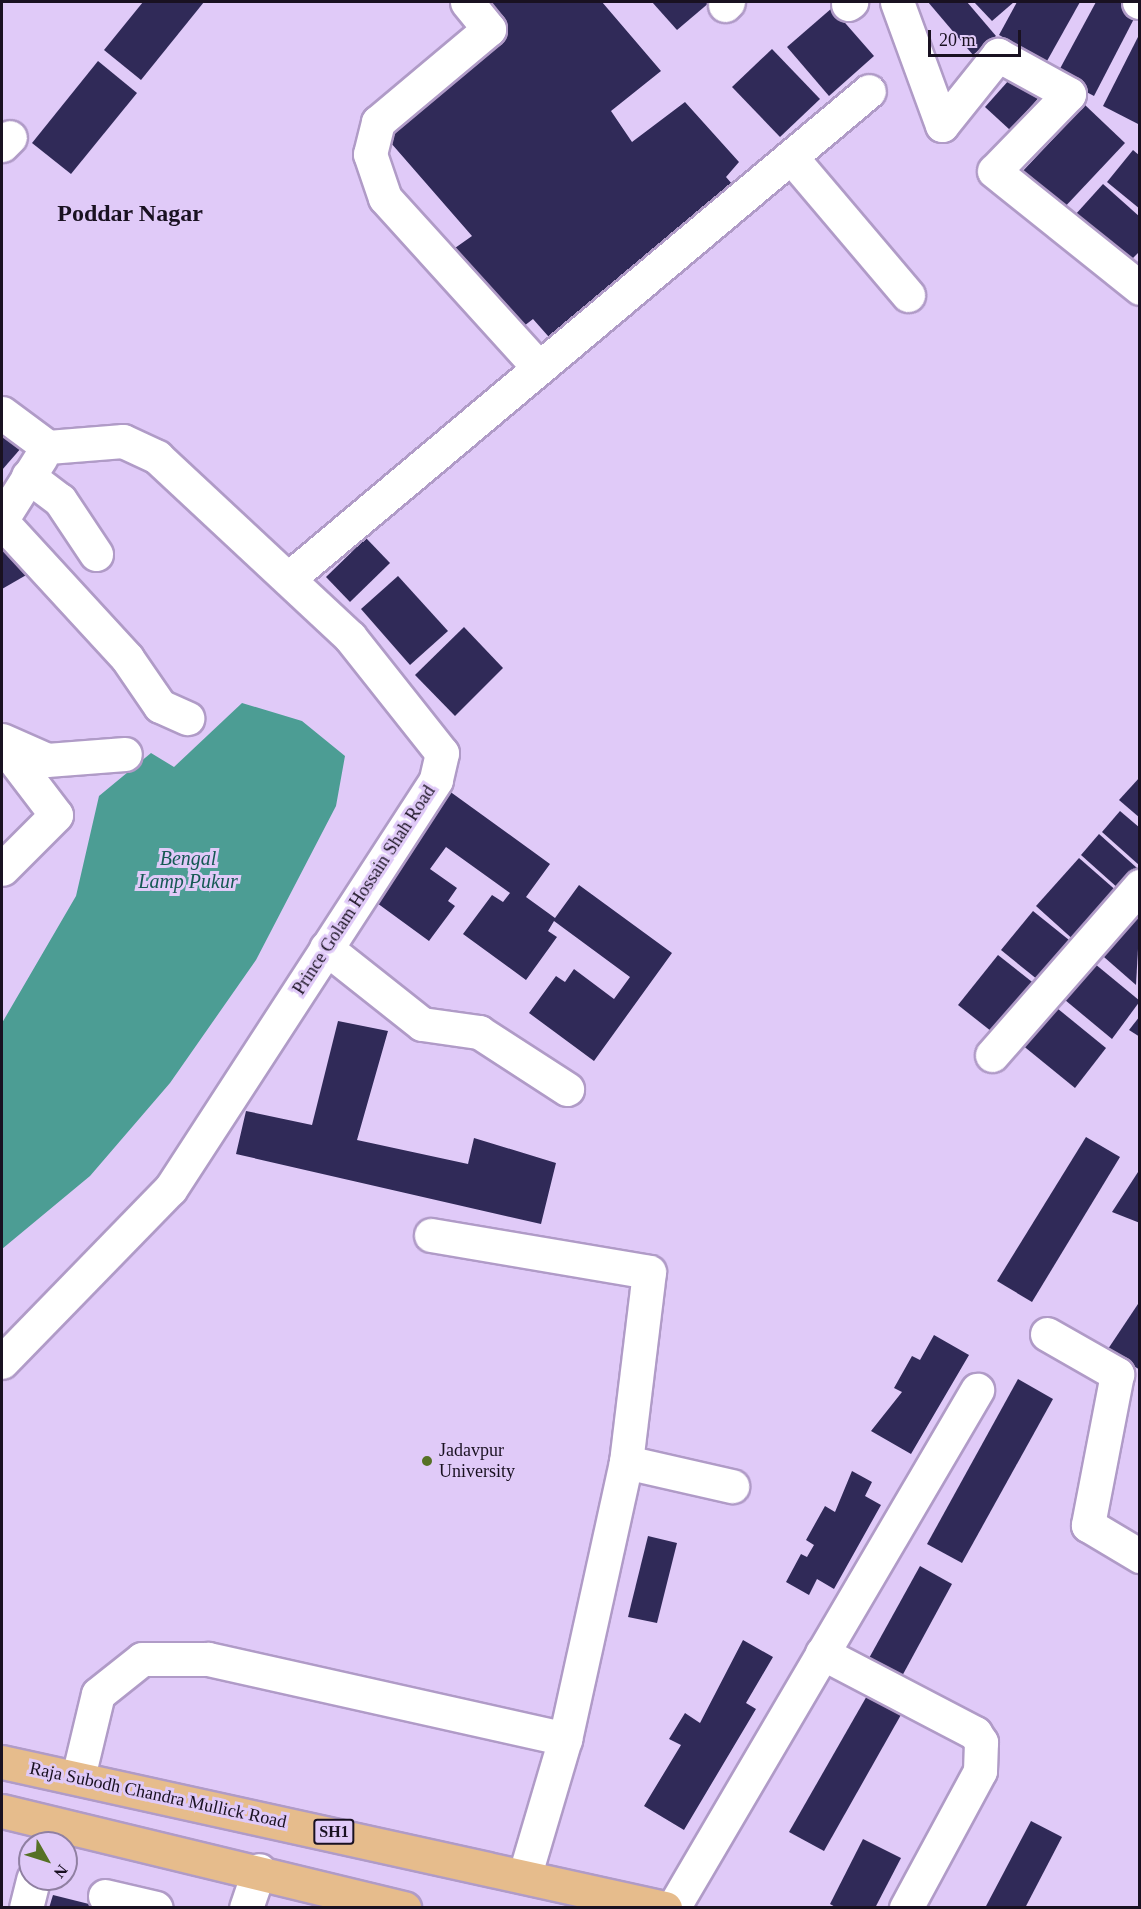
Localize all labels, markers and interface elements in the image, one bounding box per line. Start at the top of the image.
scale bar [931,18,1024,56]
text: 20 m [939,30,976,50]
district label: Poddar Nagar [57,200,203,228]
street label: Prince Golam Hossain Shah Road [288,781,440,999]
water label: Bengal Lamp Pukur [138,846,238,893]
place label: Jadavpur University [439,1440,515,1482]
marker: Jadavpur University [420,1454,434,1468]
street label: Raja Subodh Chandra Mullick Road [28,1757,288,1833]
road number: SH1 [313,1819,355,1845]
north arrow [18,1831,78,1891]
text: N [51,1862,71,1881]

